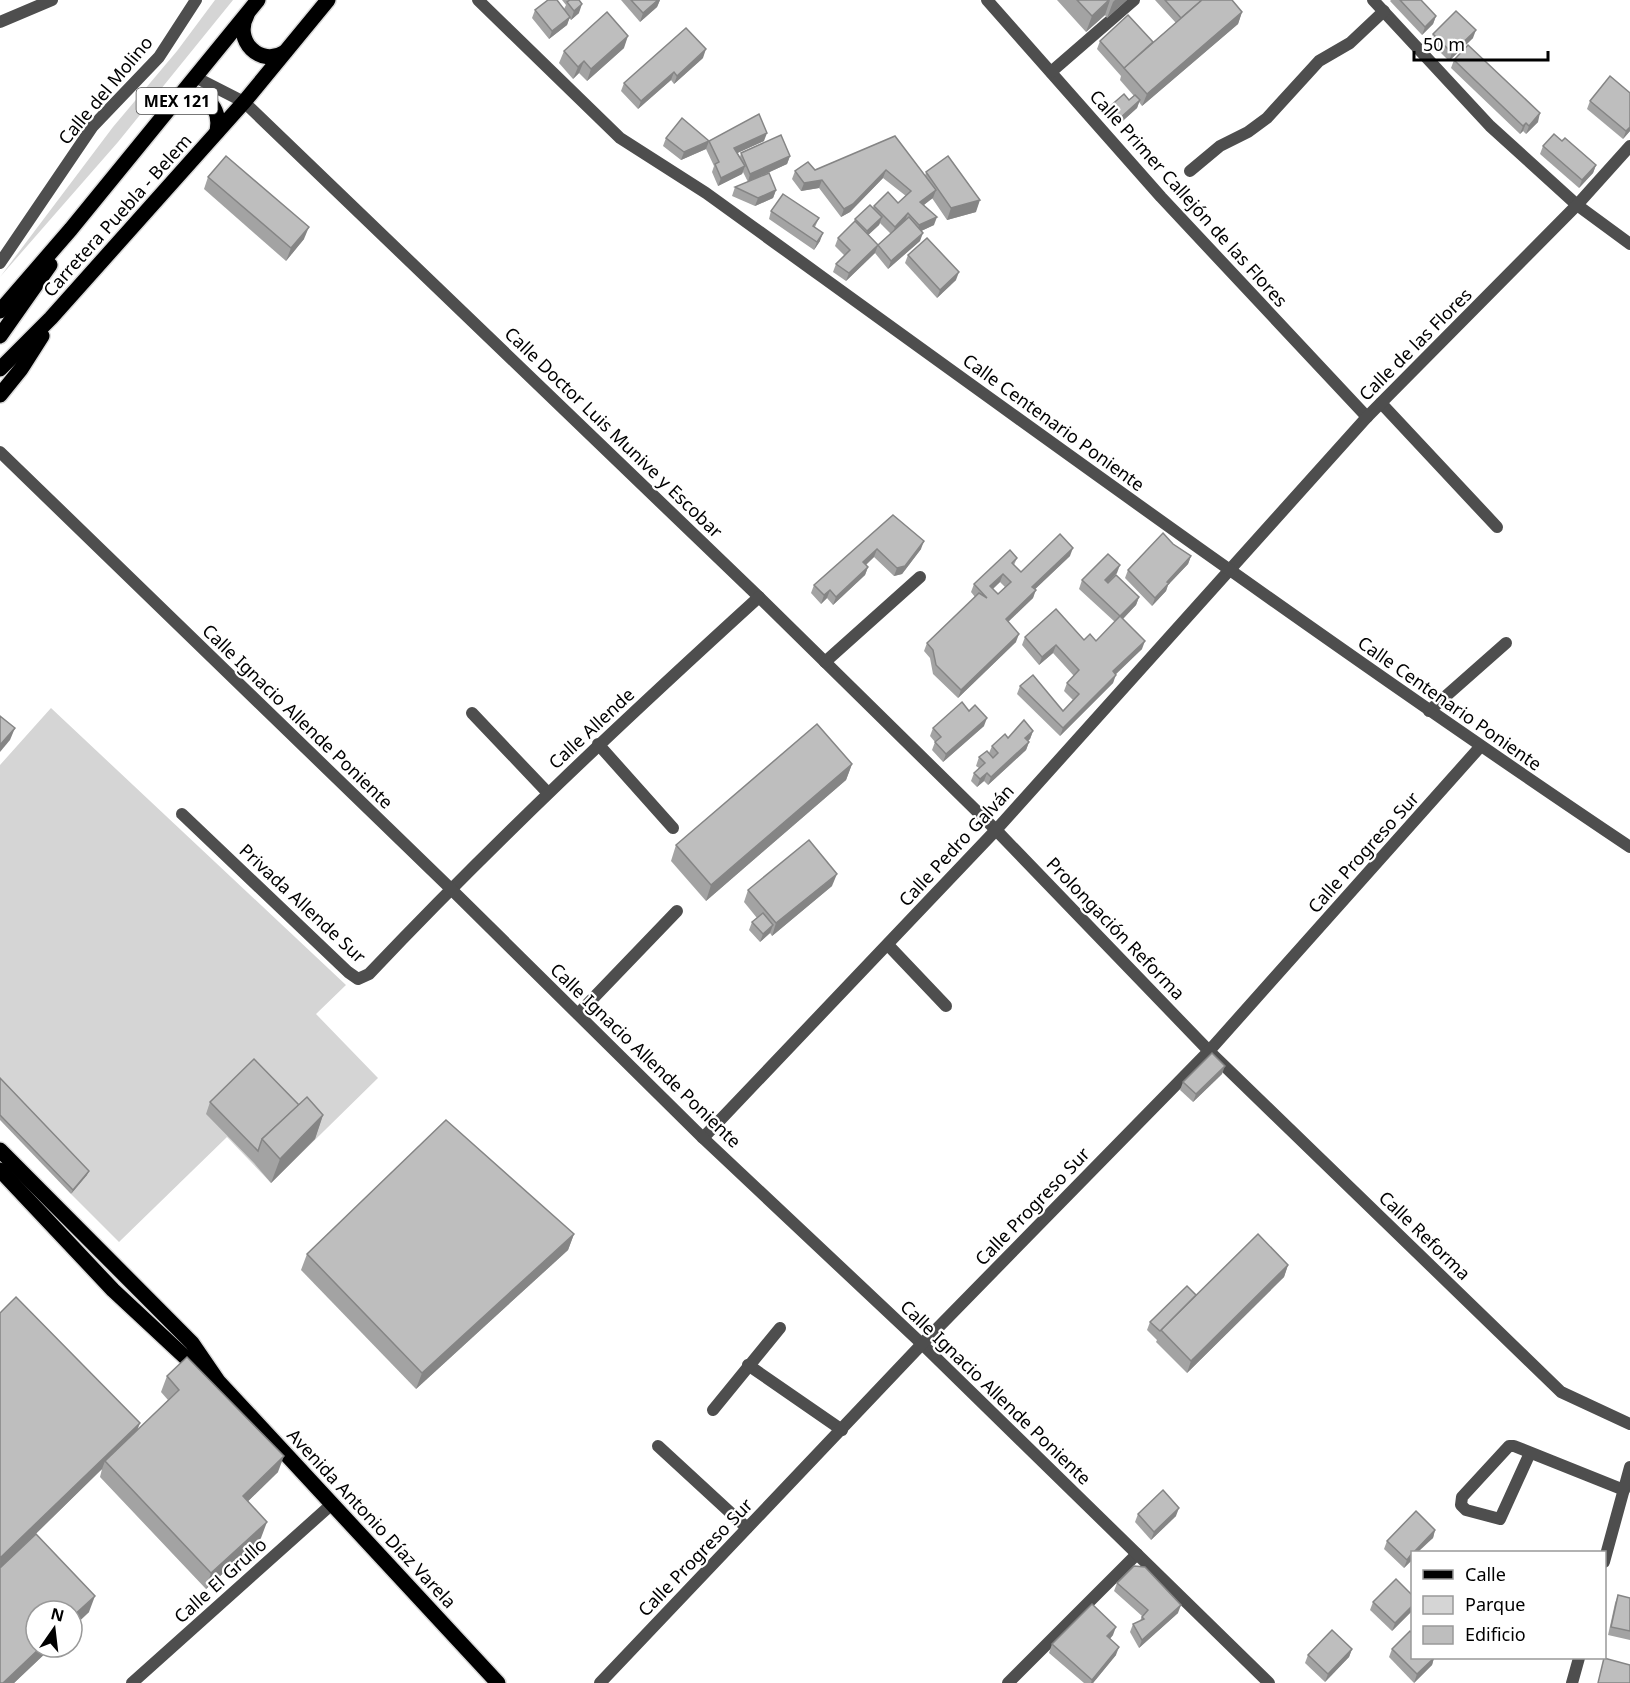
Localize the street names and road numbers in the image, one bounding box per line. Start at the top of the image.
street label: Calle del Molino [53,31,157,149]
street label: Calle Primer Callejón de las Flores [1085,84,1293,312]
road number: MEX 121 [136,88,218,114]
street label: Carretera Puebla - Belem [37,128,197,302]
street label: Calle de las Flores [1353,282,1477,406]
street label: Calle Doctor Luis Munive y Escobar [500,321,729,543]
street label: Calle Centenario Poniente [958,348,1150,496]
street label: Calle Ignacio Allende Poniente [197,618,399,814]
street label: Calle Centenario Poniente [1353,630,1547,776]
street label: Calle Allende [543,682,639,774]
street label: Calle Pedro Galván [893,779,1019,911]
street label: Calle Progreso Sur [1302,786,1424,918]
street label: Privada Allende Sur [235,838,372,968]
street label: Prolongación Reforma [1042,852,1190,1004]
street label: Calle Ignacio Allende Poniente [545,957,747,1153]
street label: Calle Progreso Sur [969,1141,1095,1270]
street label: Calle Reforma [1374,1185,1476,1285]
street label: Calle Ignacio Allende Poniente [895,1294,1097,1490]
street label: Avenida Antonio Díaz Varela [282,1423,462,1613]
street label: Calle Progreso Sur [632,1492,758,1621]
street label: Calle El Grullo [169,1532,271,1628]

